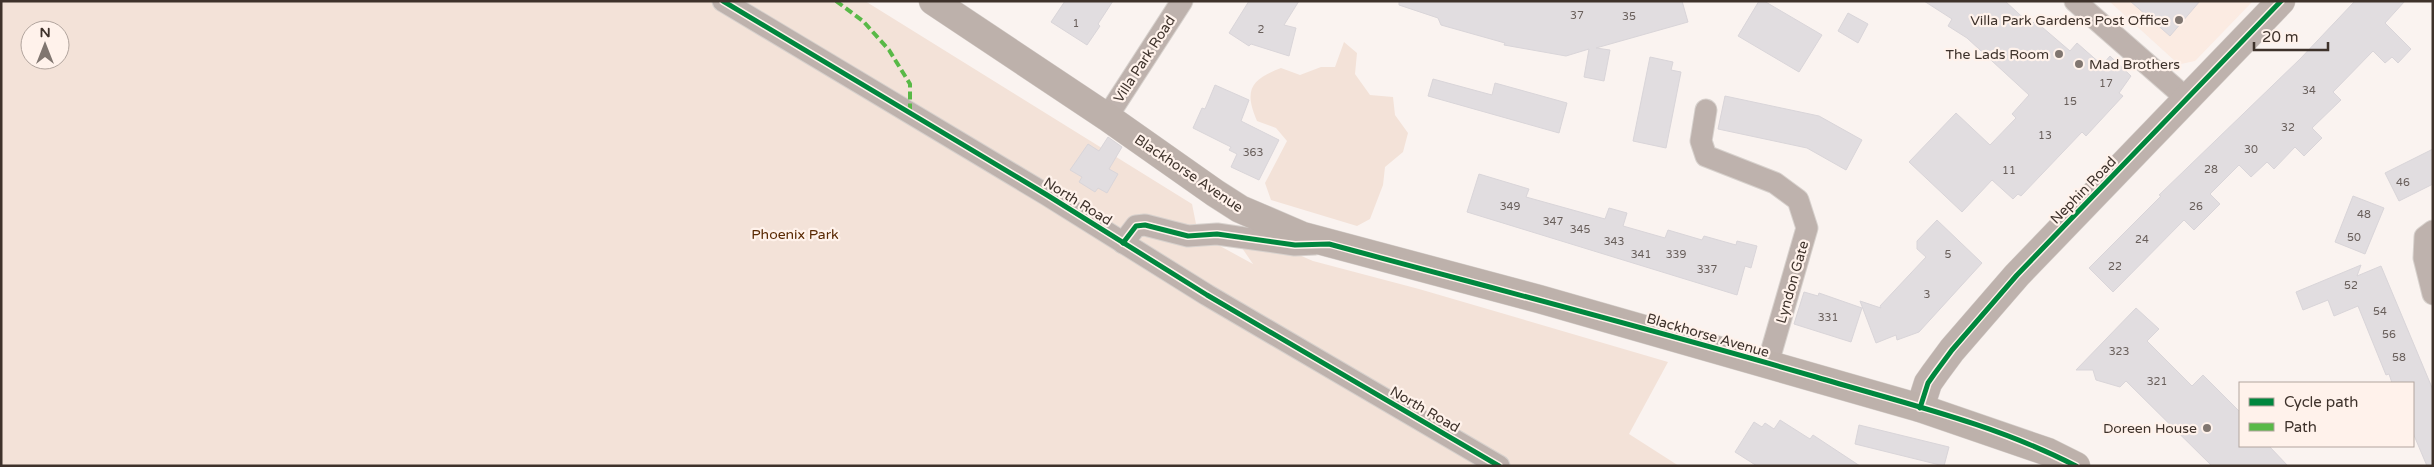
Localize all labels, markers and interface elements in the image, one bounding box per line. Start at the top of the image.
house number: 37 [1570,9,1584,22]
house number: 35 [1622,10,1636,23]
place label: Villa Park Gardens Post Office [1970,12,2169,29]
street label: Villa Park Road [1110,13,1179,106]
marker: Villa Park Gardens Post Office [2173,14,2185,26]
house number: 1 [1073,17,1079,30]
north arrow [20,20,70,70]
scale bar [2254,20,2328,52]
house number: 2 [1258,23,1265,36]
text: N [39,24,51,41]
text: 20 m [2262,28,2299,46]
place label: The Lads Room [1945,46,2049,63]
marker: The Lads Room [2053,48,2065,60]
place label: Mad Brothers [2089,56,2180,73]
marker: Mad Brothers [2073,58,2085,70]
house number: 17 [2099,77,2113,90]
house number: 34 [2302,84,2316,97]
house number: 15 [2063,95,2077,108]
house number: 32 [2281,121,2295,134]
house number: 13 [2038,129,2052,142]
street label: Blackhorse Avenue [1131,131,1246,216]
house number: 30 [2244,143,2258,156]
house number: 363 [1243,146,1263,159]
street label: Nephin Road [2047,153,2120,228]
house number: 28 [2204,163,2218,176]
house number: 11 [2002,164,2016,177]
street label: North Road [1040,174,1115,229]
house number: 46 [2396,176,2410,189]
house number: 349 [1500,200,1520,213]
house number: 26 [2189,200,2203,213]
house number: 48 [2357,208,2371,221]
house number: 347 [1543,215,1563,228]
house number: 345 [1570,223,1590,236]
park label: Phoenix Park [751,226,839,243]
house number: 50 [2347,231,2361,244]
house number: 24 [2135,233,2149,246]
house number: 343 [1604,235,1624,248]
street label: Lyndon Gate [1773,239,1812,325]
house number: 341 [1631,248,1651,261]
house number: 339 [1666,248,1686,261]
house number: 5 [1945,248,1952,261]
house number: 22 [2108,260,2122,273]
house number: 337 [1697,263,1717,276]
house number: 52 [2344,279,2358,292]
house number: 3 [1924,288,1931,301]
house number: 54 [2373,305,2387,318]
street label: Blackhorse Avenue [1645,310,1771,361]
house number: 331 [1818,311,1838,324]
house number: 56 [2382,328,2396,341]
house number: 323 [2109,345,2129,358]
house number: 58 [2392,351,2406,364]
house number: 321 [2147,375,2167,388]
legend [2239,382,2414,447]
street label: North Road [1387,383,1463,436]
text: Cycle path [2284,393,2358,411]
text: Path [2284,418,2317,436]
place label: Doreen House [2103,420,2197,437]
marker: Doreen House [2201,422,2213,434]

